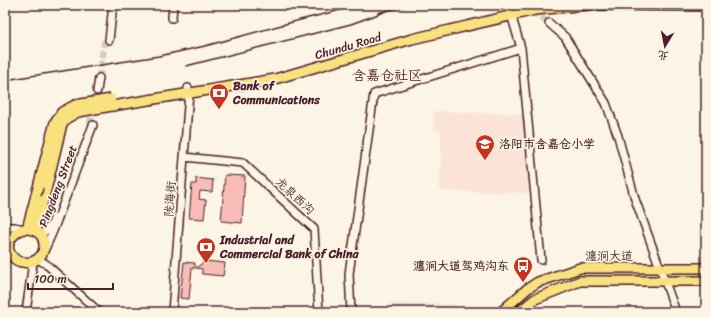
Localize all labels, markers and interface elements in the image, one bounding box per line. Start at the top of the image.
street label: Chundu Road [312,26,385,66]
north arrow [645,26,685,66]
text: 北 [656,45,670,66]
district label: 含嘉仓社区 [352,63,422,88]
place label: Bank of Communications [232,75,320,111]
bank icon: Bank of Communications [208,82,230,110]
school or university icon: 洛阳市含嘉仓小学 [474,133,496,161]
place label: 洛阳市含嘉仓小学 [499,133,595,155]
street label: Pingdeng Street [32,142,84,230]
street label: 龙泉西沟 [270,172,320,220]
street label: 陇海街 [158,180,182,218]
place label: Industrial and Commercial Bank of China [219,229,359,265]
bank icon: Industrial and Commercial Bank of China [195,236,217,264]
street label: 瀍涧大道 [585,245,633,267]
place label: 瀍涧大道驾鸡沟东 [413,255,509,277]
bus stop icon: 瀍涧大道驾鸡沟东 [512,255,534,283]
scale bar [28,265,113,291]
text: 100 m [34,268,67,290]

